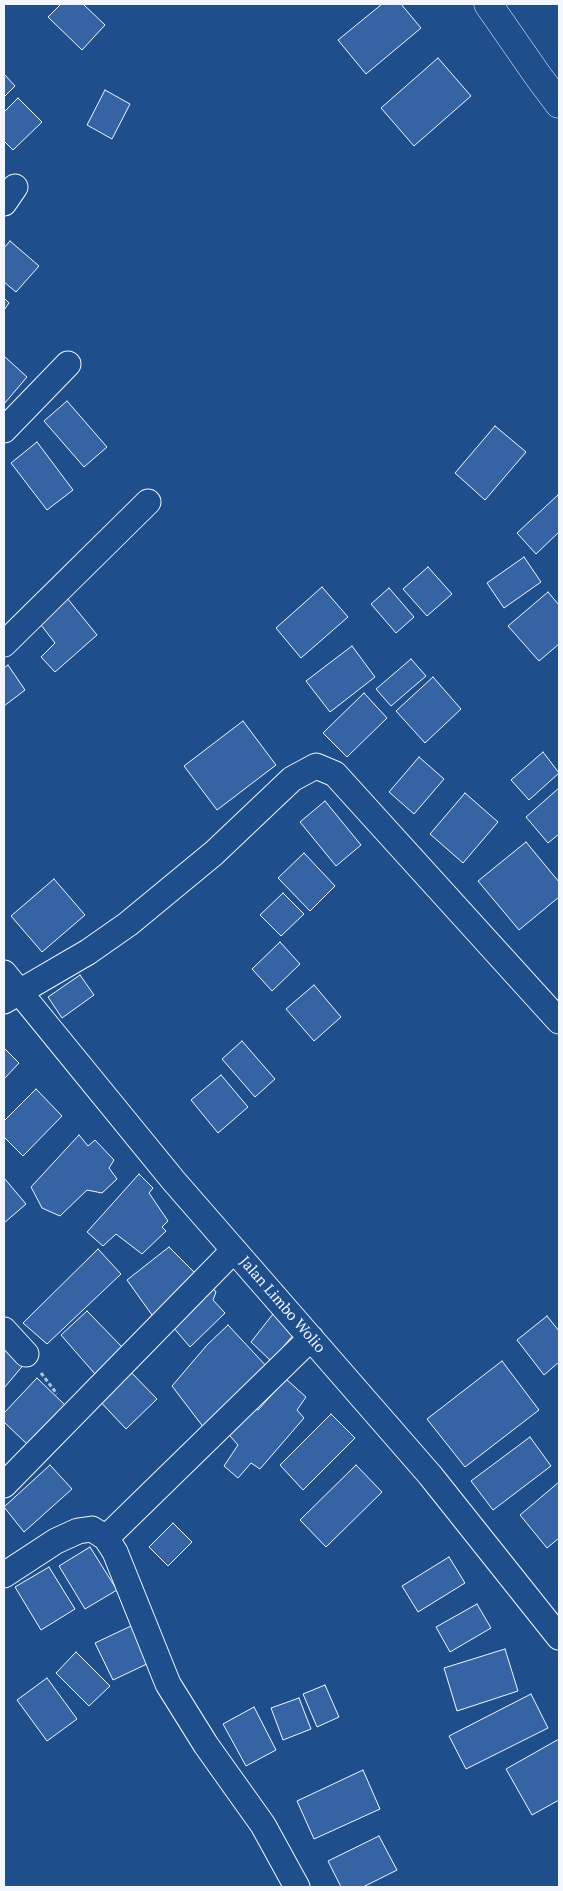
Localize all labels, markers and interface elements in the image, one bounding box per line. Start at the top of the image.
street label: Jalan Limbo Wolio [235,1253,329,1357]

